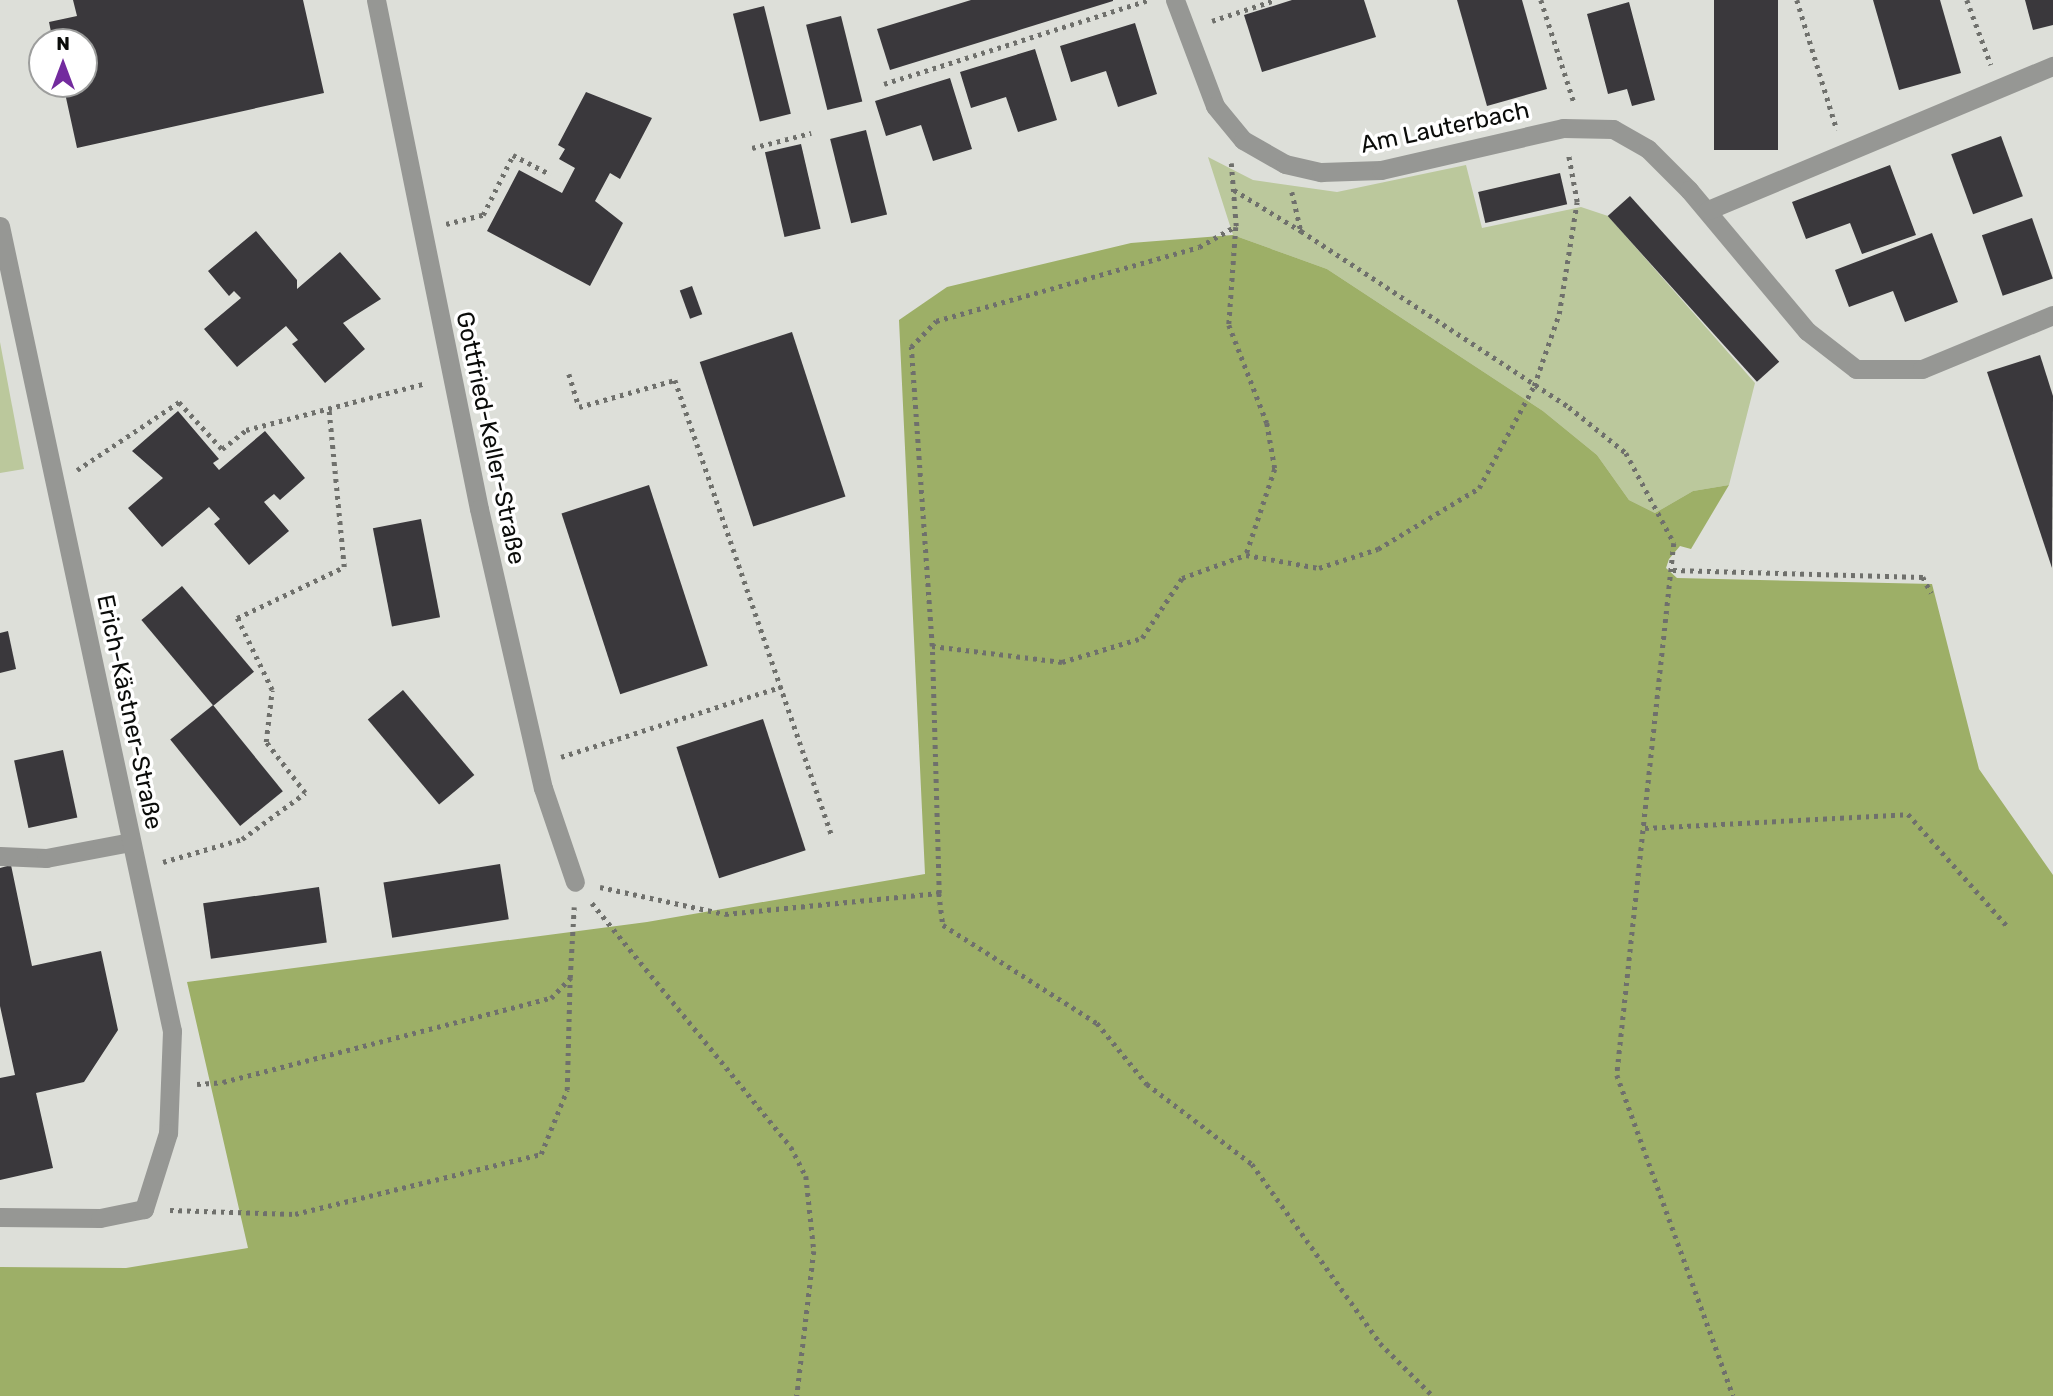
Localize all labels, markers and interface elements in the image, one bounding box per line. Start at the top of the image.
north arrow [28,28,98,98]
text: N [56,32,70,55]
street label: Am Lauterbach [1358,96,1532,160]
street label: Gottfried-Keller-Straße [449,309,531,567]
street label: Erich-Kästner-Straße [90,592,168,832]

